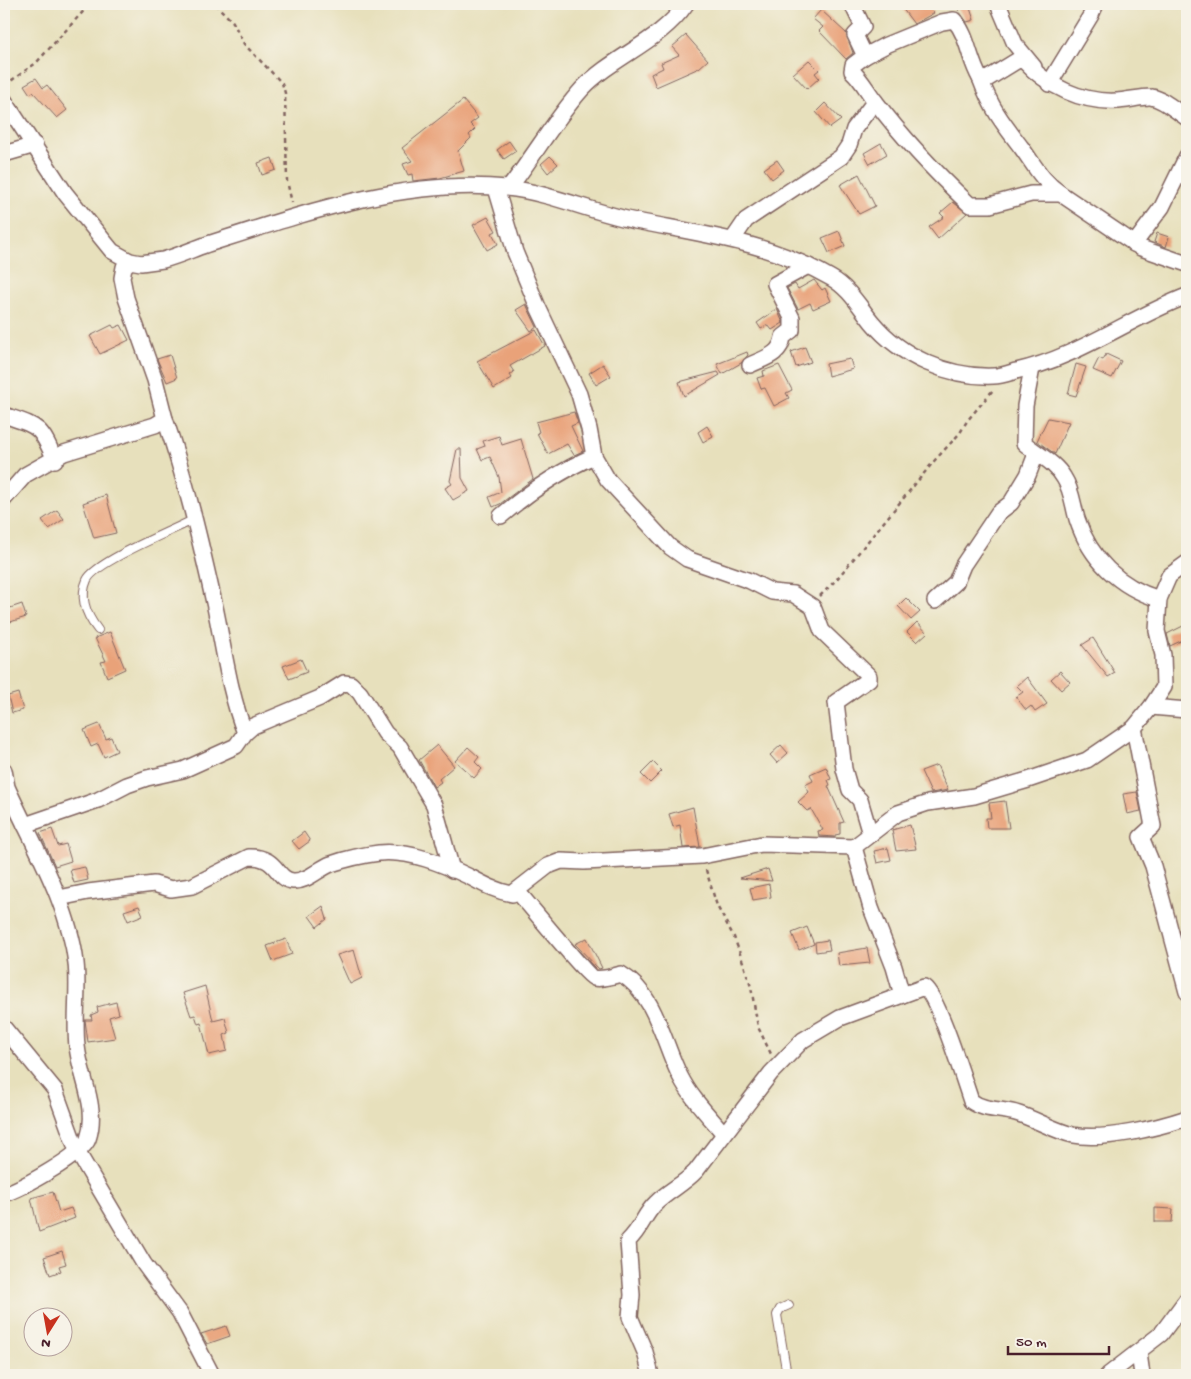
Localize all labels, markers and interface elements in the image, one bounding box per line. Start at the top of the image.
north arrow [22,1306,72,1356]
scale bar [1008,1324,1110,1356]
text: N [40,1333,52,1352]
text: 50 m [1016,1334,1047,1352]

